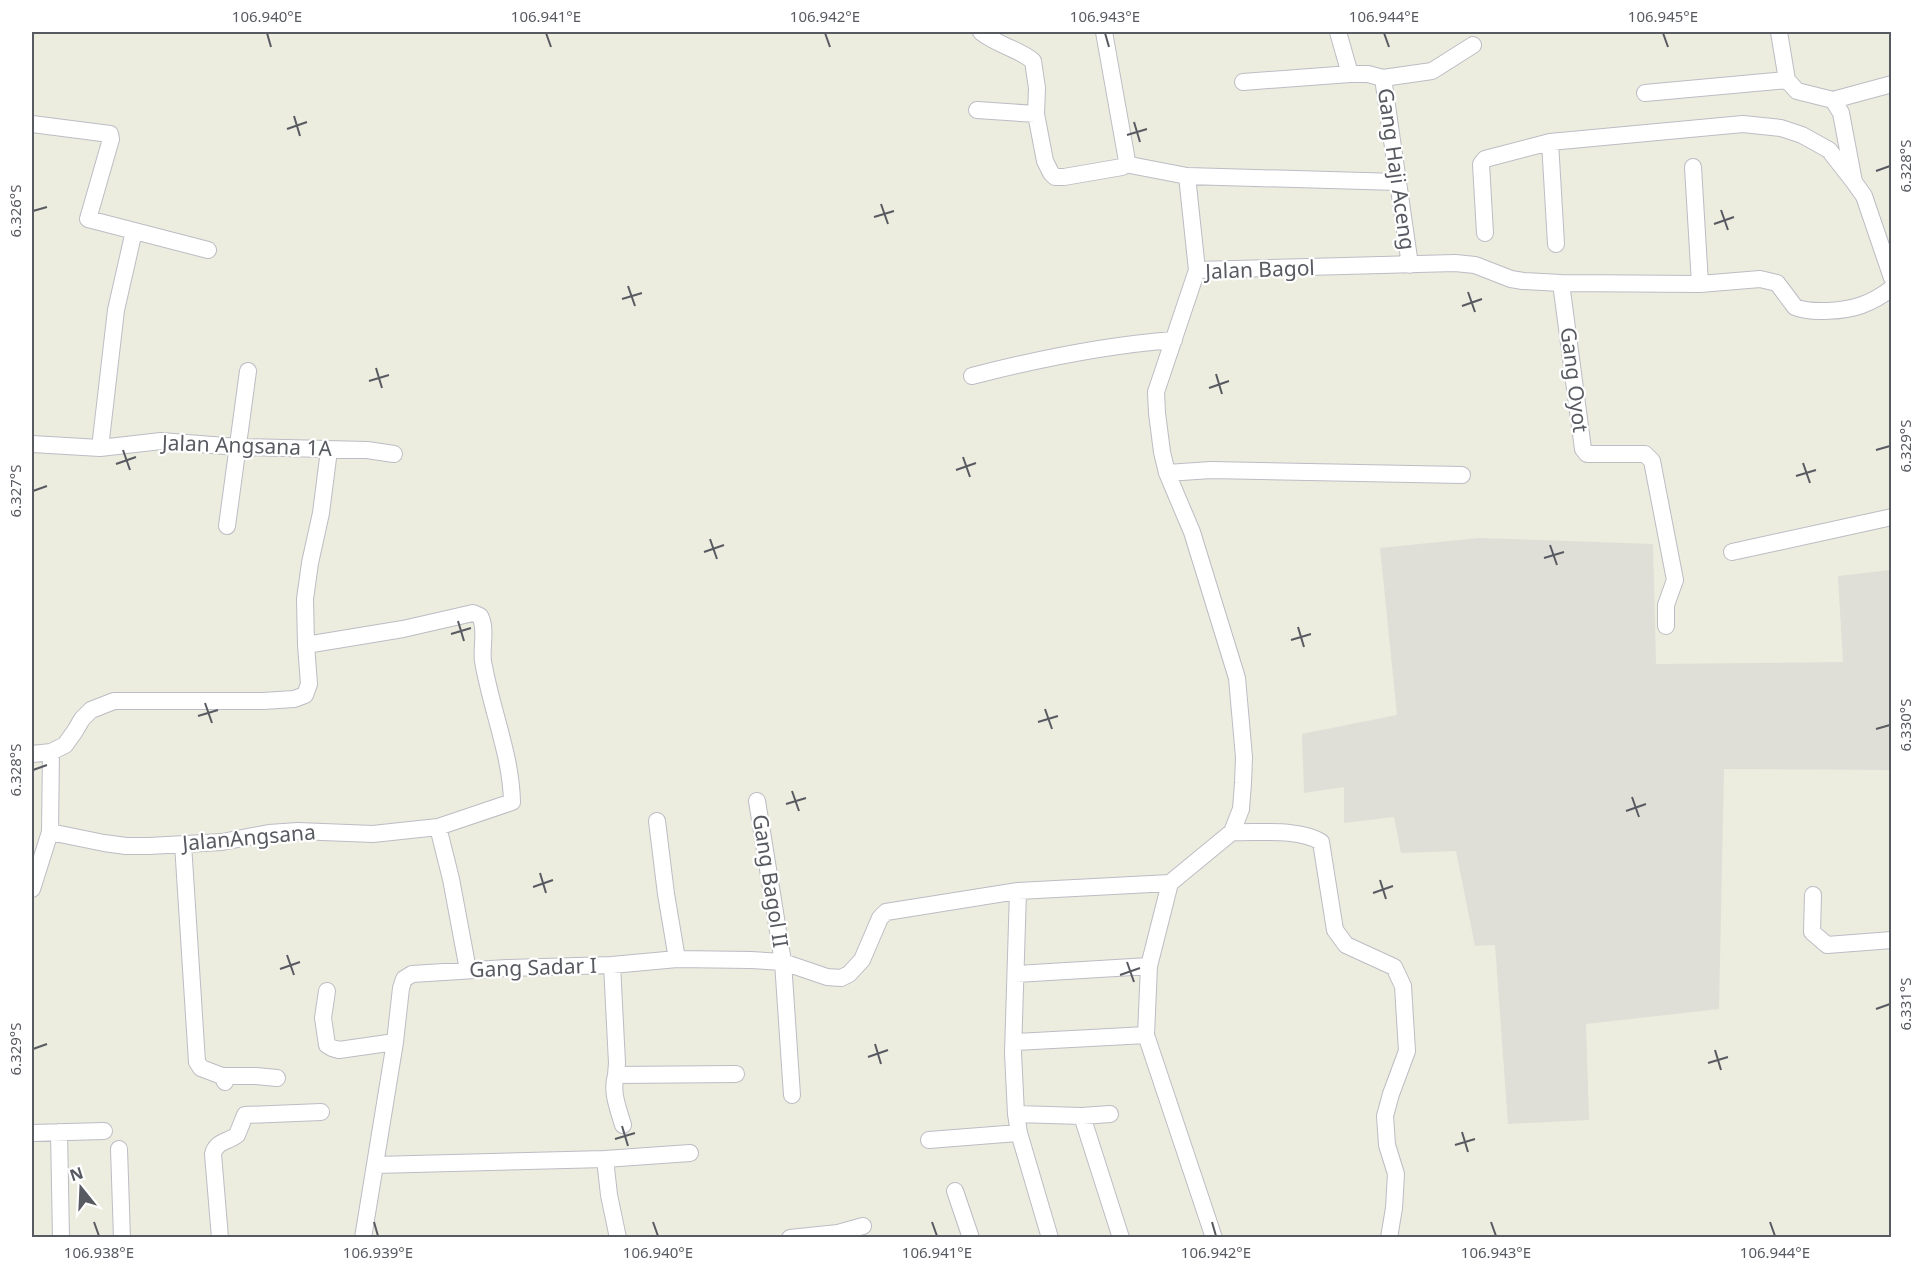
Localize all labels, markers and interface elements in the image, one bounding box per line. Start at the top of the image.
text: 106.940°E [232,6,302,26]
text: 106.941°E [511,6,581,26]
text: 106.942°E [790,6,860,26]
text: 106.943°E [1070,6,1140,26]
text: 106.944°E [1349,6,1419,26]
text: 106.945°E [1628,6,1698,26]
street label: Gang Haji Aceng [1372,86,1422,252]
text: 6.328°S [1895,140,1915,193]
text: 6.326°S [5,185,25,238]
street label: Jalan Bagol [1203,253,1315,285]
street label: Gang Oyot [1555,326,1595,435]
text: 6.329°S [1895,420,1915,473]
street label: Jalan Angsana 1A [160,428,333,462]
text: 6.327°S [5,465,25,518]
text: 6.330°S [1895,699,1915,752]
text: 6.328°S [5,744,25,797]
street label: Gang Bagol II [747,812,795,950]
street label: JalanAngsana [179,817,317,857]
street label: Gang Sadar I [469,951,597,983]
text: 6.331°S [1895,978,1915,1031]
text: 6.329°S [5,1023,25,1076]
north arrow [51,1158,111,1218]
text: N [67,1161,86,1186]
text: 106.938°E [64,1242,134,1262]
text: 106.939°E [343,1242,413,1262]
text: 106.940°E [623,1242,693,1262]
text: 106.941°E [902,1242,972,1262]
text: 106.942°E [1181,1242,1251,1262]
text: 106.943°E [1461,1242,1531,1262]
text: 106.944°E [1740,1242,1810,1262]

